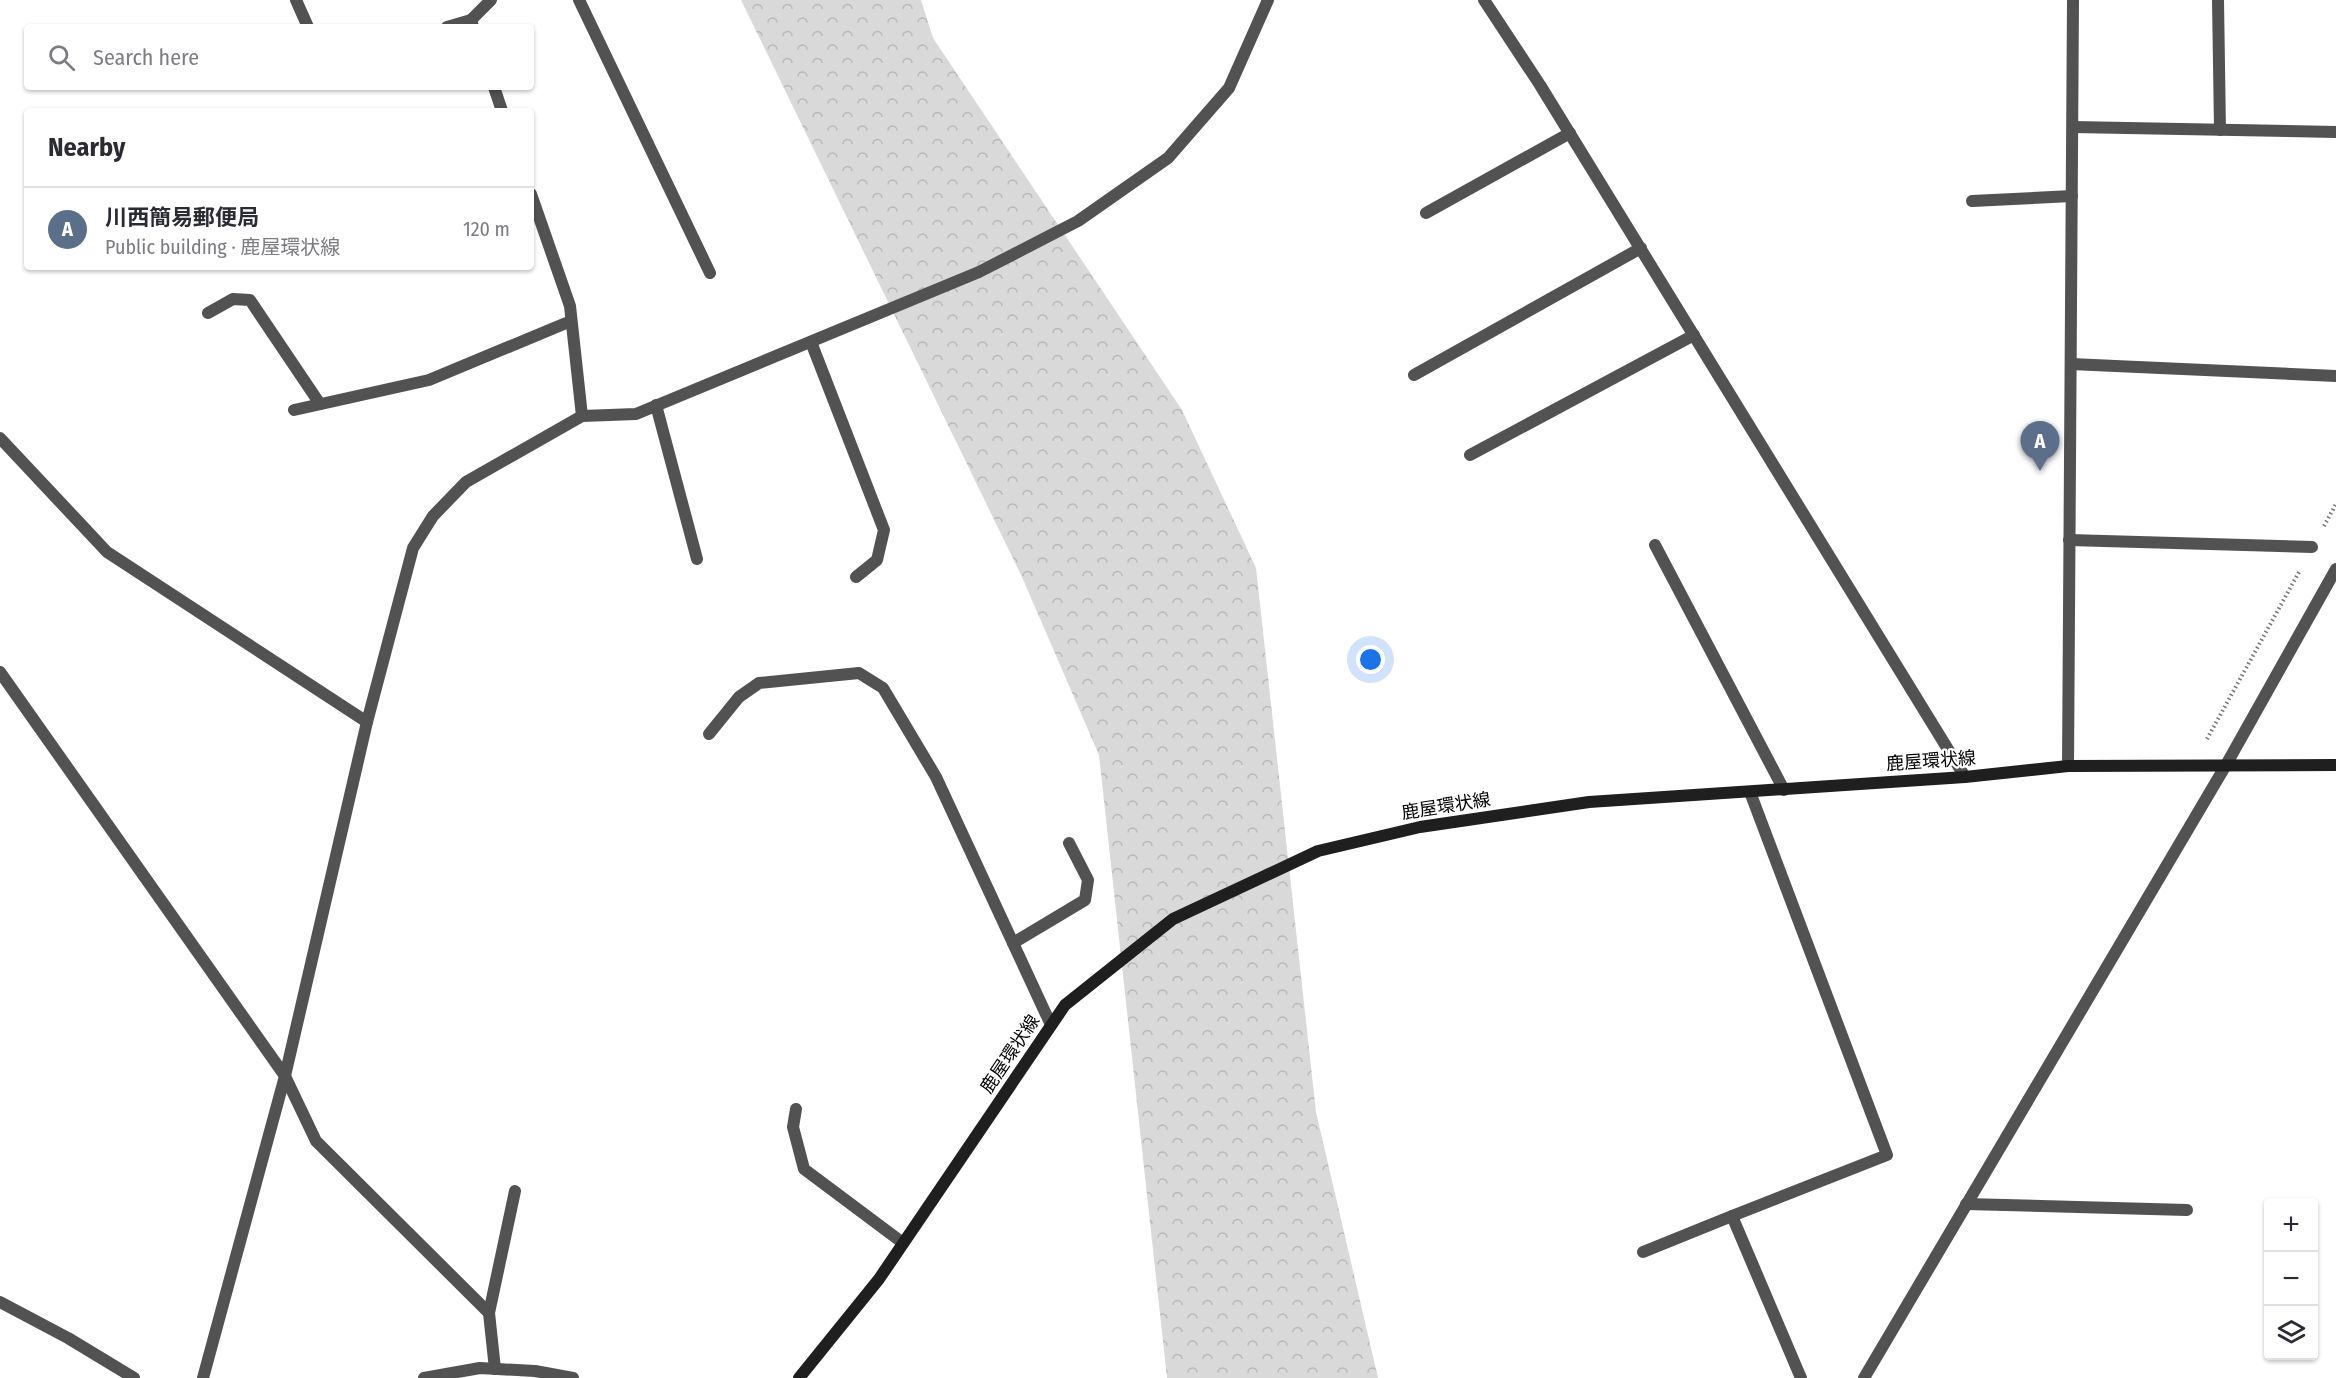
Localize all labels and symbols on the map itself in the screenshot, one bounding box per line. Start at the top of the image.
pin: A [2020,422,2060,471]
your location [1356,645,1385,674]
street label: 鹿屋環状線 [1885,747,1977,775]
street label: 鹿屋環状線 [1400,788,1492,824]
street label: 鹿屋環状線 [976,1011,1044,1097]

